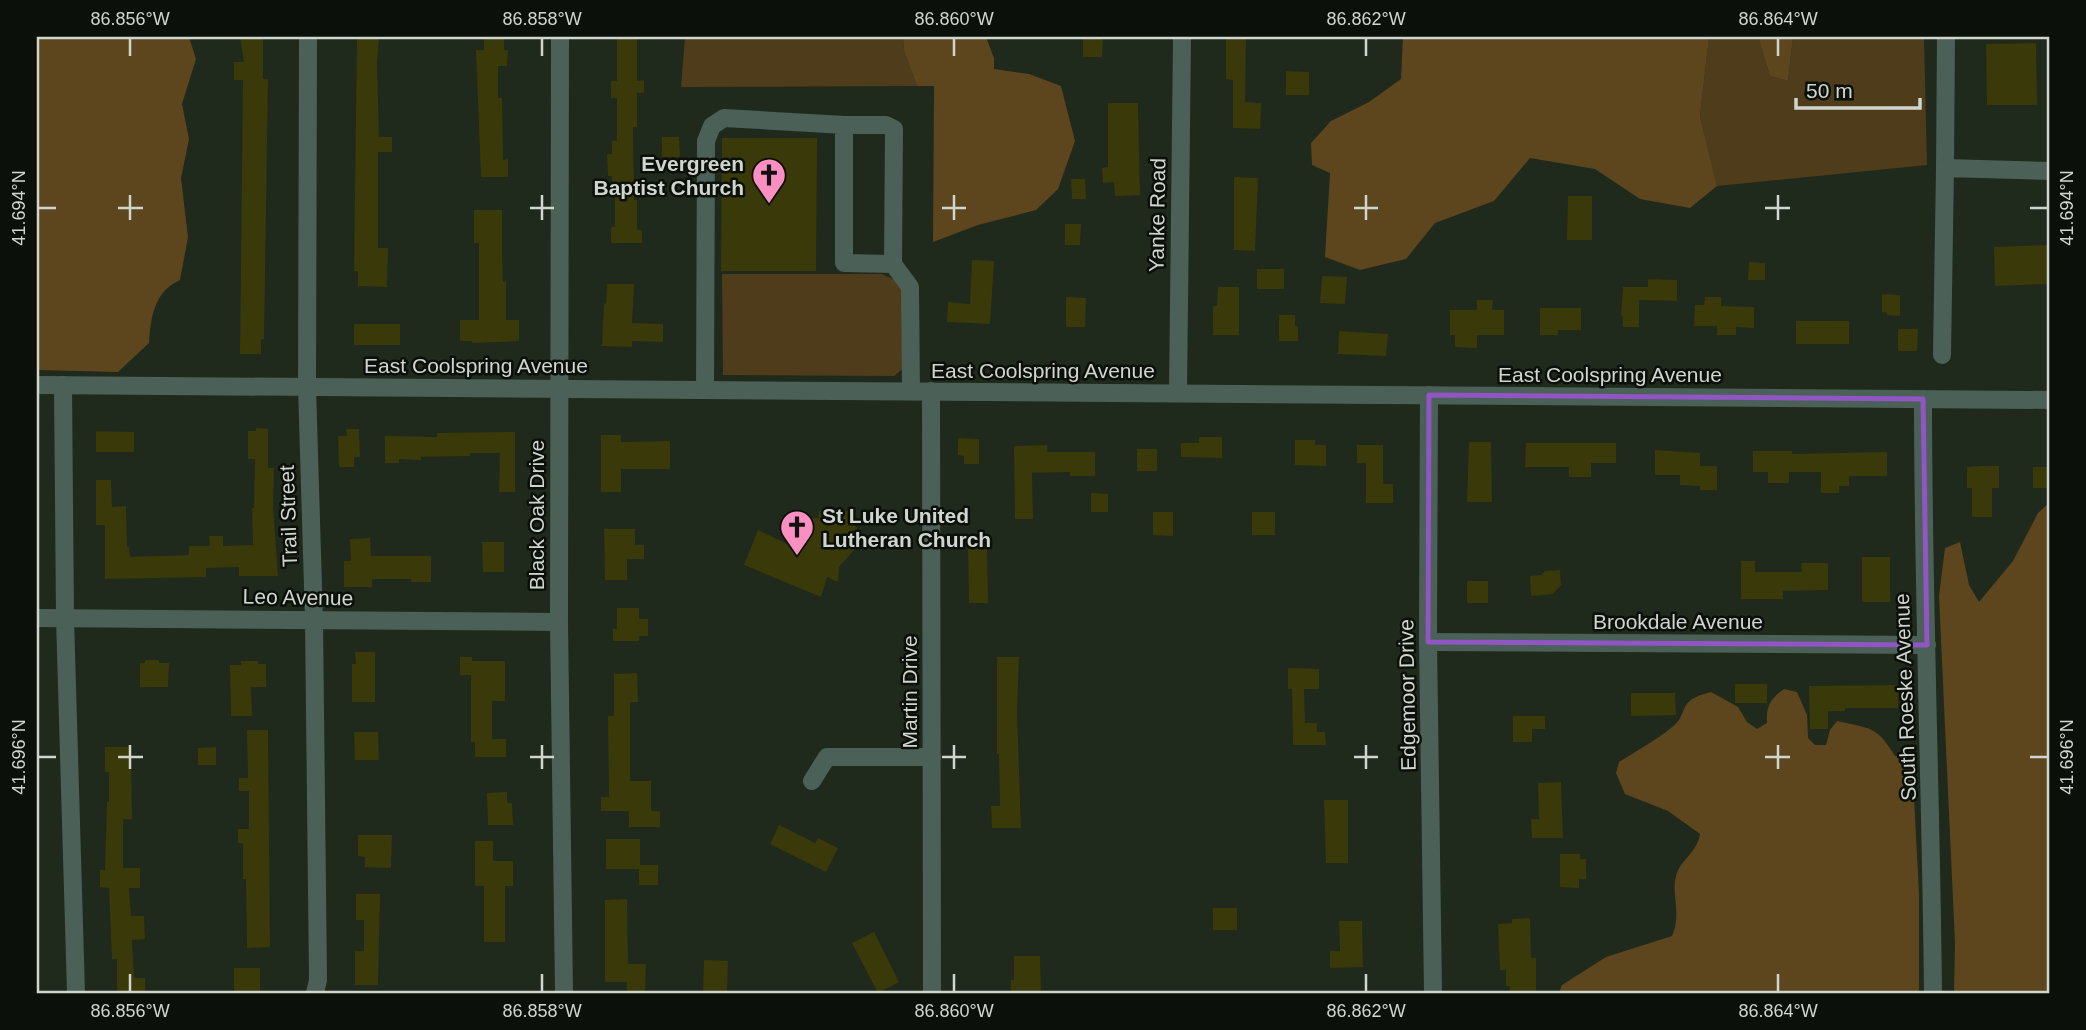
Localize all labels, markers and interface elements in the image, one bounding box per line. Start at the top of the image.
text: 86.856°W [90,9,170,29]
text: 86.858°W [502,9,582,29]
text: 86.860°W [914,9,994,29]
text: 86.862°W [1326,9,1406,29]
text: 86.864°W [1738,9,1818,29]
scale bar [1796,66,1920,110]
text: 50 m [1806,79,1853,102]
place label: Evergreen Baptist Church [593,152,744,199]
church icon: Evergreen Baptist Church [750,156,788,205]
street label: Yanke Road [1145,158,1169,272]
text: 41.694°N [9,170,29,246]
text: 41.694°N [2057,170,2077,246]
street label: East Coolspring Avenue [364,354,588,377]
street label: East Coolspring Avenue [931,359,1155,382]
street label: East Coolspring Avenue [1498,363,1722,386]
street label: Black Oak Drive [525,440,548,590]
street label: Trail Street [275,465,301,567]
place label: St Luke United Lutheran Church [822,504,991,551]
church icon: St Luke United Lutheran Church [778,508,816,557]
street label: Leo Avenue [243,585,353,609]
street label: South Roeske Avenue [1890,593,1920,801]
street label: Brookdale Avenue [1593,610,1763,633]
street label: Edgemoor Drive [1394,619,1420,771]
street label: Martin Drive [898,635,921,749]
text: 41.696°N [9,719,29,795]
text: 41.696°N [2057,719,2077,795]
text: 86.856°W [90,1001,170,1021]
text: 86.858°W [502,1001,582,1021]
text: 86.860°W [914,1001,994,1021]
text: 86.862°W [1326,1001,1406,1021]
text: 86.864°W [1738,1001,1818,1021]

